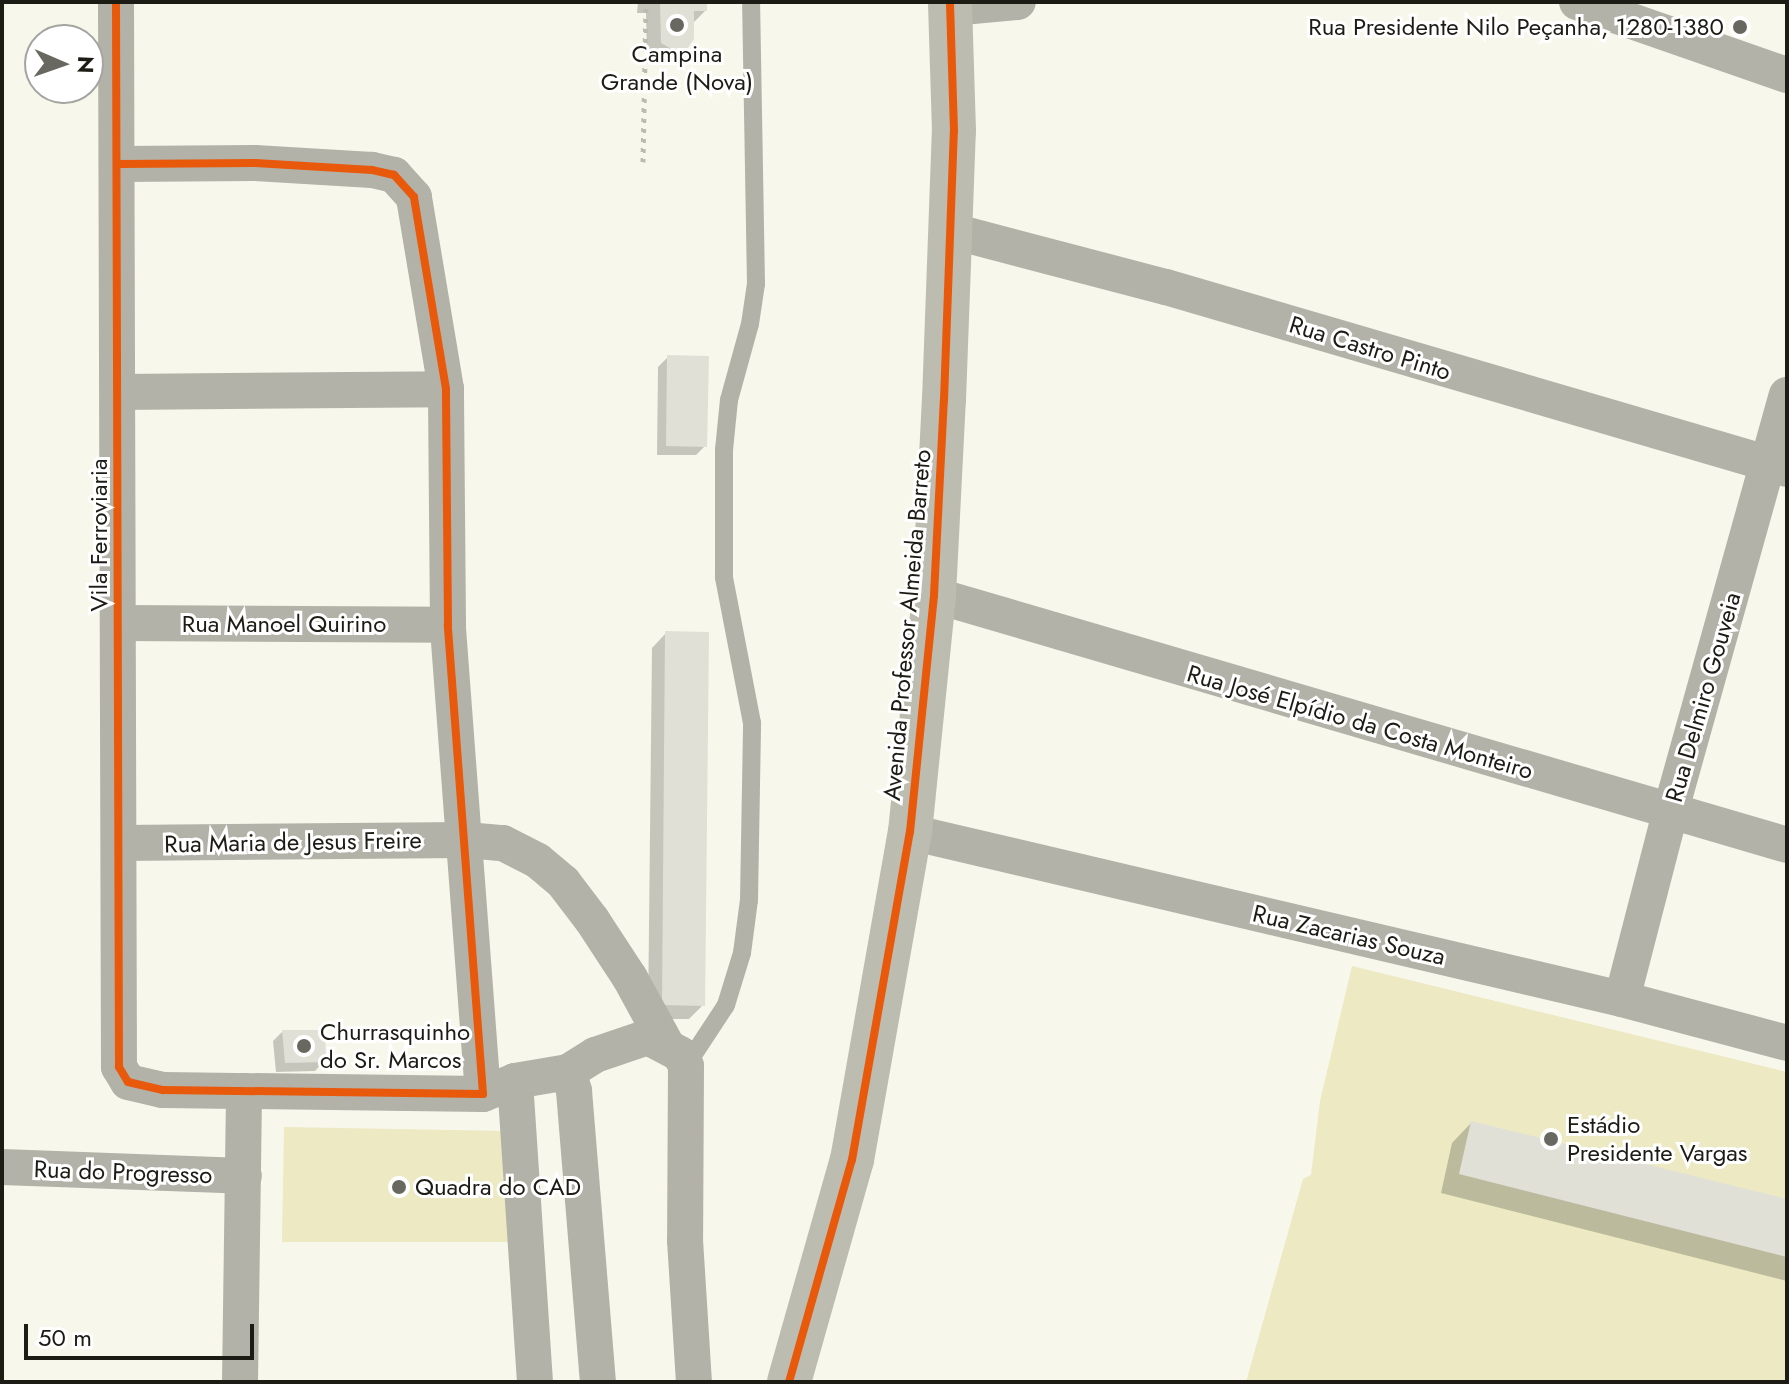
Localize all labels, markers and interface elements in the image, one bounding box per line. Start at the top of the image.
place label: Rua Presidente Nilo Peçanha, 1280-1380 [1308,13,1724,41]
marker: Campina Grande (Nova) [666,14,688,36]
marker: Rua Presidente Nilo Peçanha, 1280-1380 [1731,18,1749,36]
north arrow [24,24,104,104]
place label: Campina Grande (Nova) [601,40,753,96]
text: N [70,55,102,74]
street label: Rua Castro Pinto [1286,310,1454,386]
street label: Avenida Professor Almeida Barreto [877,448,937,802]
street label: Vila Ferroviaria [85,458,113,612]
street label: Rua Delmiro Gouveia [1659,589,1747,805]
street label: Rua Manoel Quirino [182,610,386,638]
street label: Rua José Elpídio da Costa Monteiro [1184,659,1536,785]
street label: Rua Maria de Jesus Freire [164,825,422,859]
street label: Rua Zacarias Souza [1250,899,1448,971]
place label: Churrasquinho do Sr. Marcos [320,1018,470,1074]
marker: Churrasquinho do Sr. Marcos [295,1037,313,1055]
place label: Estádio Presidente Vargas [1567,1111,1748,1167]
marker: Estádio Presidente Vargas [1542,1130,1560,1148]
street label: Rua do Progresso [33,1154,213,1190]
place label: Quadra do CAD [415,1173,581,1201]
marker: Quadra do CAD [390,1178,408,1196]
scale bar [28,1308,258,1358]
text: 50 m [38,1320,92,1355]

